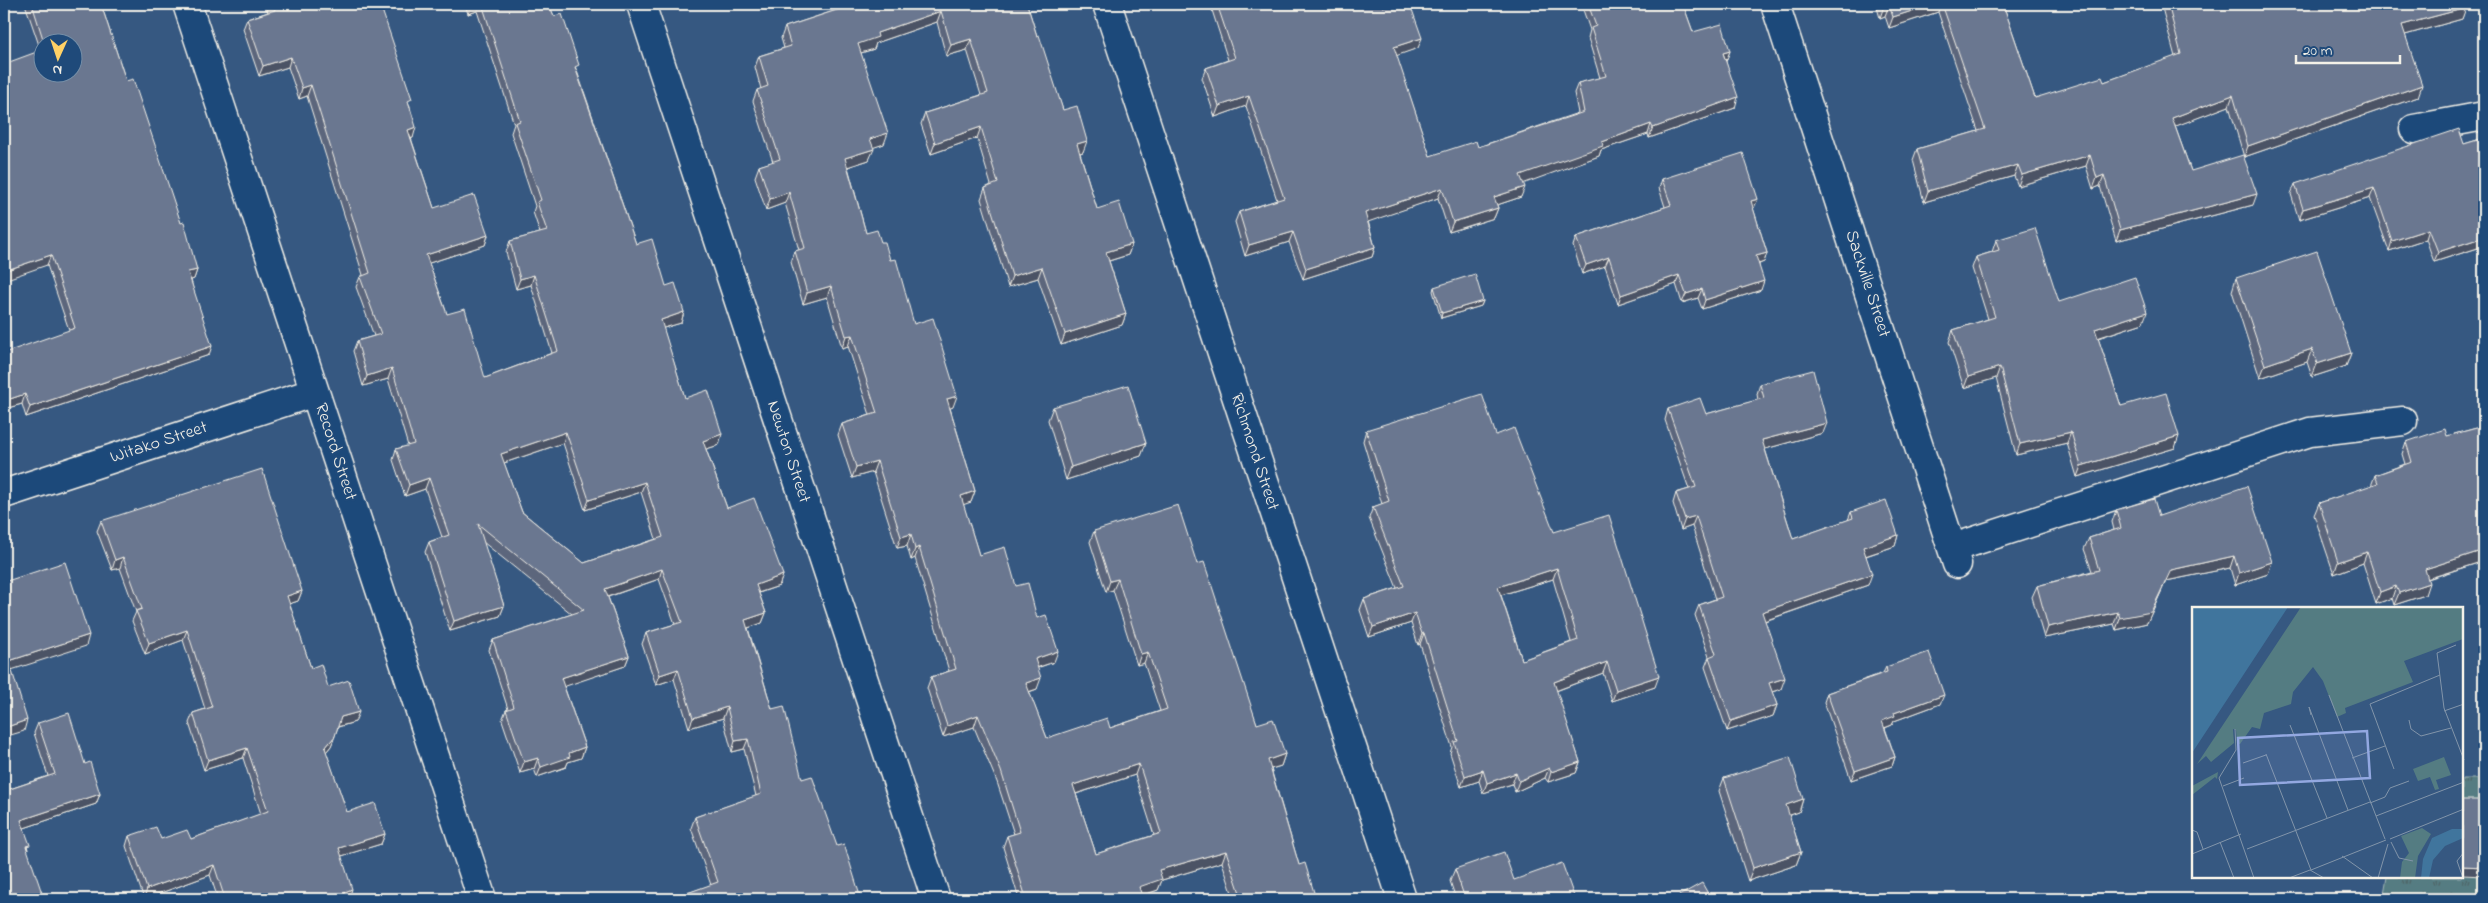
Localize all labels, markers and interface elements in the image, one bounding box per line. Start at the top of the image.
north arrow [32,32,82,82]
scale bar [2296,32,2399,64]
text: 20 m [2303,40,2333,62]
text: N [52,59,63,80]
street label: Sackville Street [1837,227,1897,341]
street label: Richmond Street [1223,390,1285,514]
street label: Newton Street [759,397,817,507]
street label: Record Street [307,400,363,504]
street label: Witako Street [107,415,211,471]
inset map [2192,607,2463,878]

